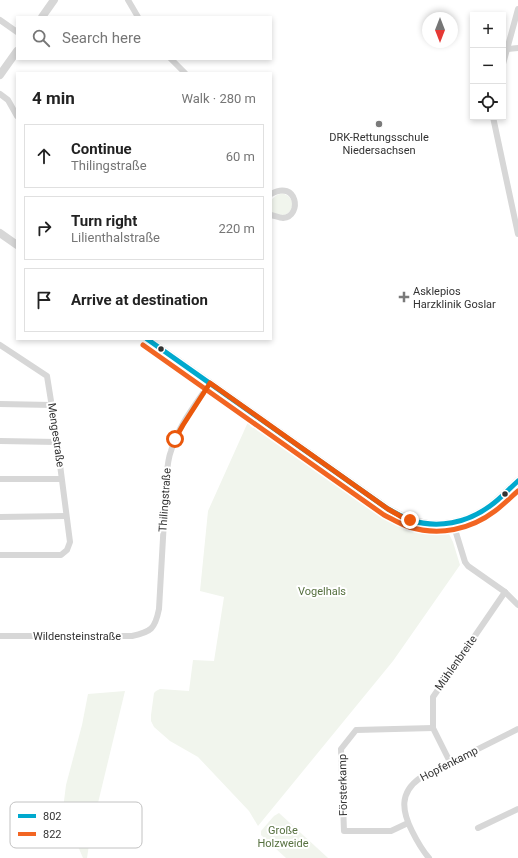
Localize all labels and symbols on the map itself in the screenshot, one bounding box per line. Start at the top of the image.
north arrow [422,12,458,48]
marker: DRK-Rettungsschule Niedersachsen [374,119,384,129]
place label: DRK-Rettungsschule Niedersachsen [329,131,429,157]
place label: Asklepios Harzklinik Goslar [413,285,496,311]
marker: Asklepios Harzklinik Goslar [398,291,410,303]
unlabelled marker [156,344,166,354]
street label: Mengestraße [45,402,67,468]
route start [166,430,184,448]
street label: Thilingstraße [156,467,174,532]
unlabelled marker [500,489,510,499]
route end [401,511,419,529]
park label: Vogelhals [298,585,346,598]
street label: Wildensteinstraße [33,630,121,643]
street label: Mühlenbreite [432,633,480,693]
street label: Hopfenkamp [418,744,480,784]
street label: Försterkamp [336,754,350,816]
legend [10,802,142,848]
text: 802 [43,810,62,823]
park label: Große Holzweide [257,824,309,850]
text: 822 [43,828,62,841]

